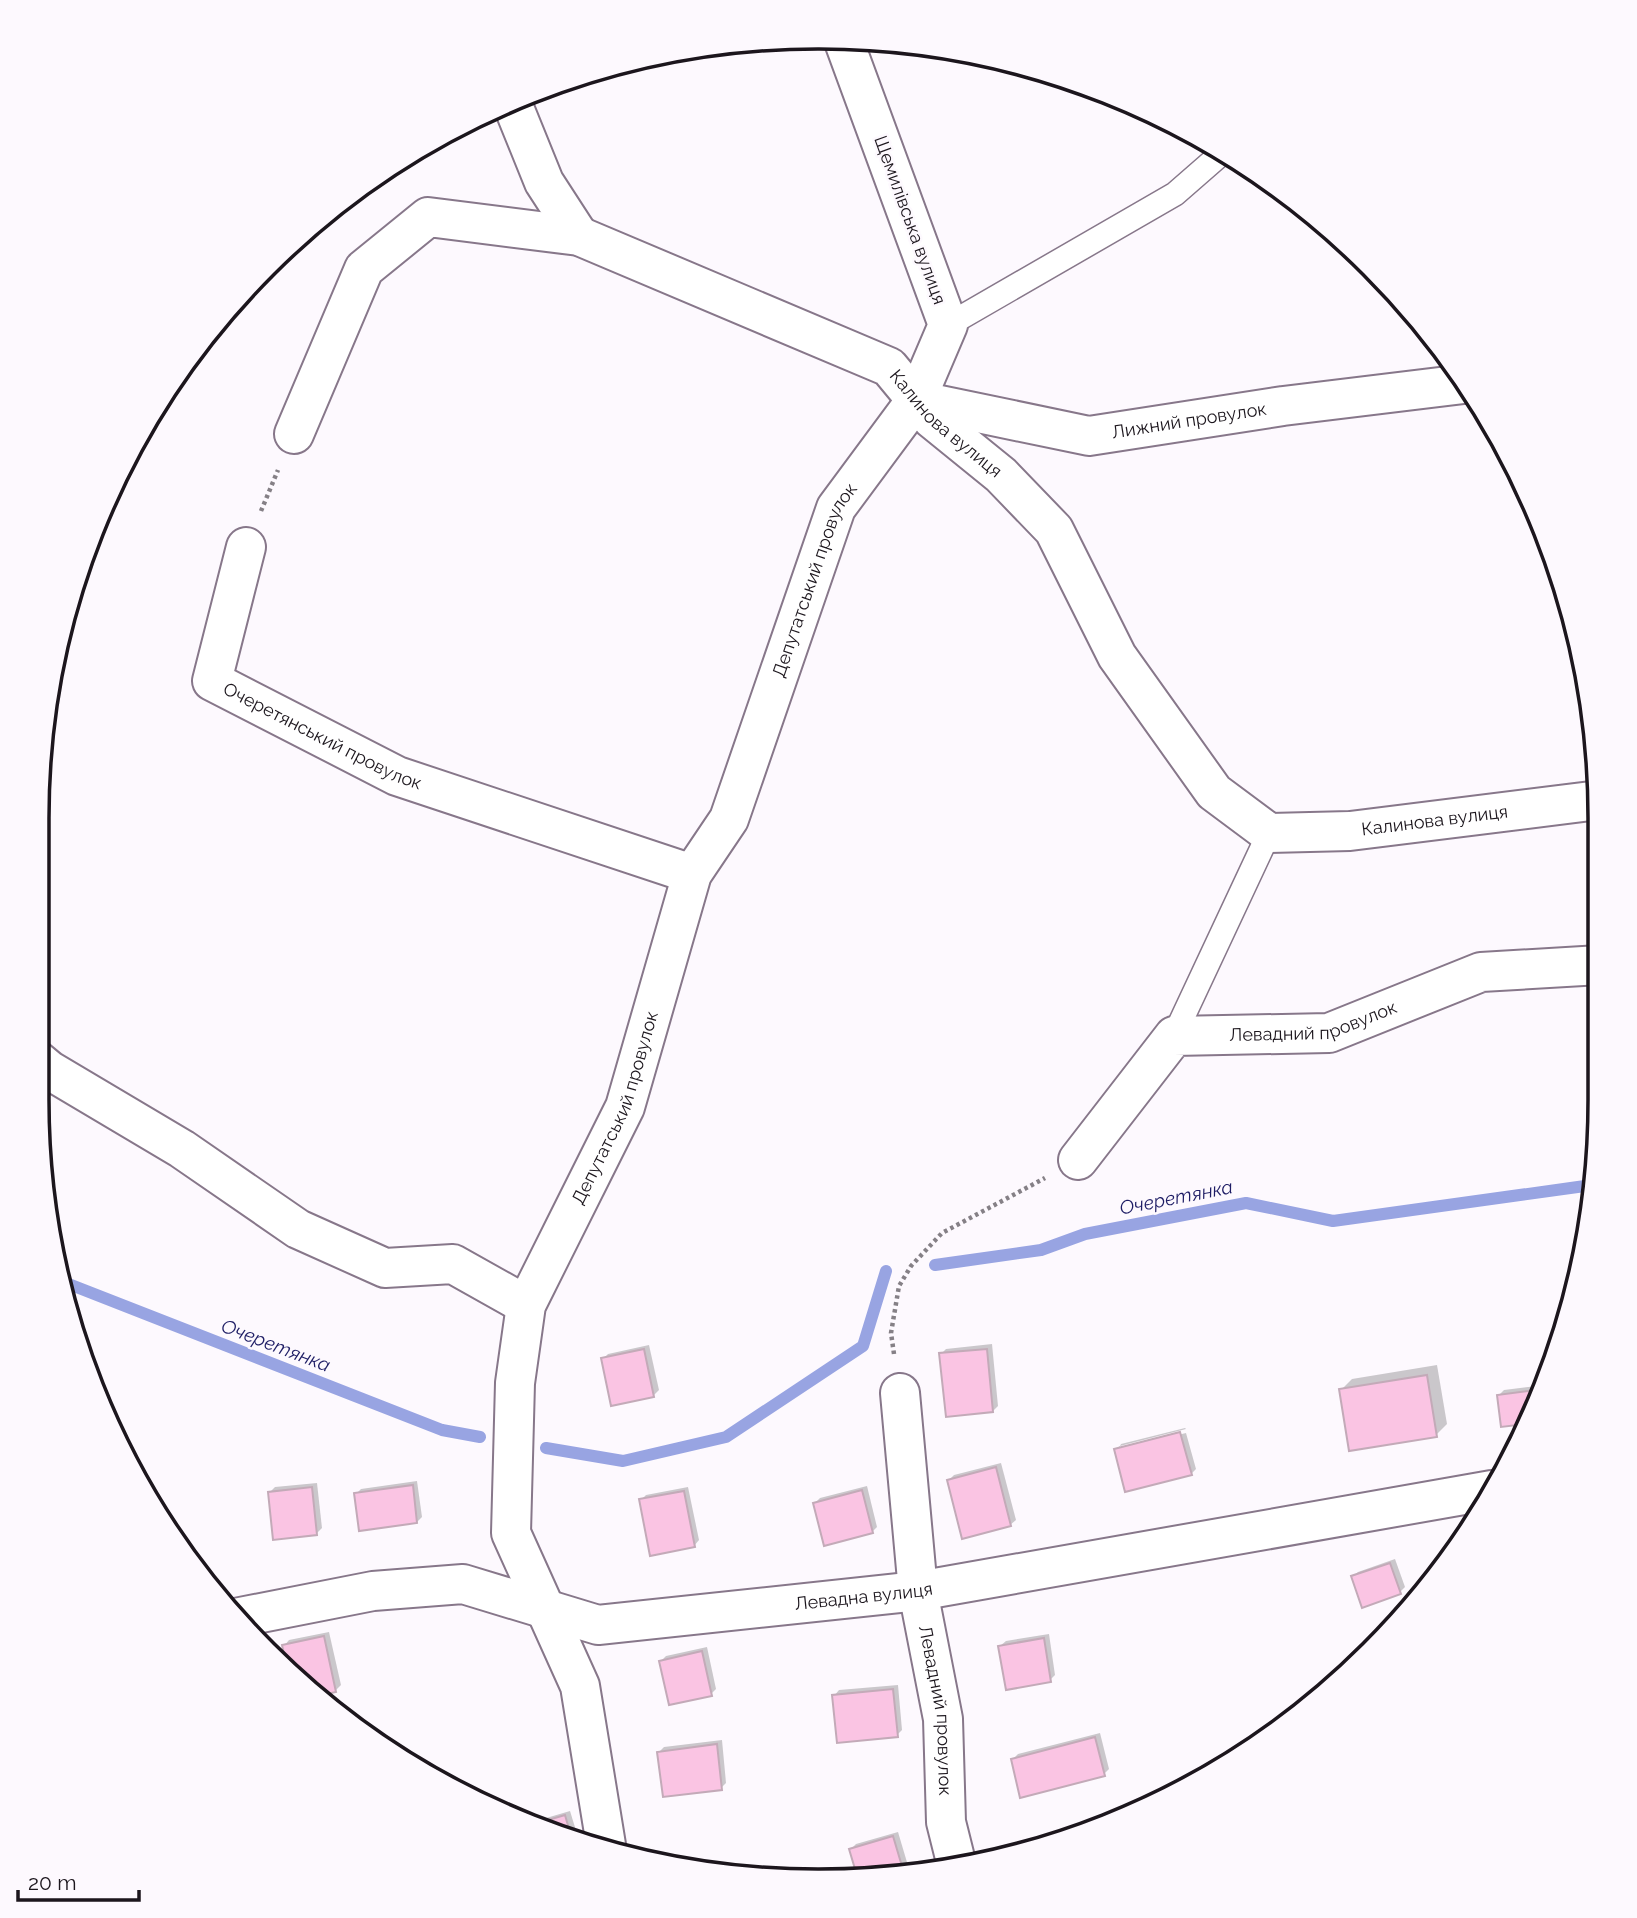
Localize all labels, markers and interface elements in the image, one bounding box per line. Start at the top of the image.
street label: Щемилівська вулиця [870,133,951,307]
street label: Калинова вулиця [886,365,1006,482]
street label: Лижний провулок [1110,398,1268,442]
street label: Депутатський провулок [768,478,861,680]
street label: Очеретянський провулок [220,678,425,793]
street label: Калинова вулиця [1360,800,1509,840]
street label: Левадний провулок [1229,996,1400,1045]
street label: Депутатський провулок [567,1009,662,1208]
water label: Очеретянка [1117,1175,1235,1219]
water label: Очеретянка [218,1314,334,1376]
street label: Левадна вулиця [793,1578,934,1614]
street label: Левадний провулок [915,1623,956,1796]
scale bar [18,1858,138,1902]
text: 20 m [28,1870,76,1895]

